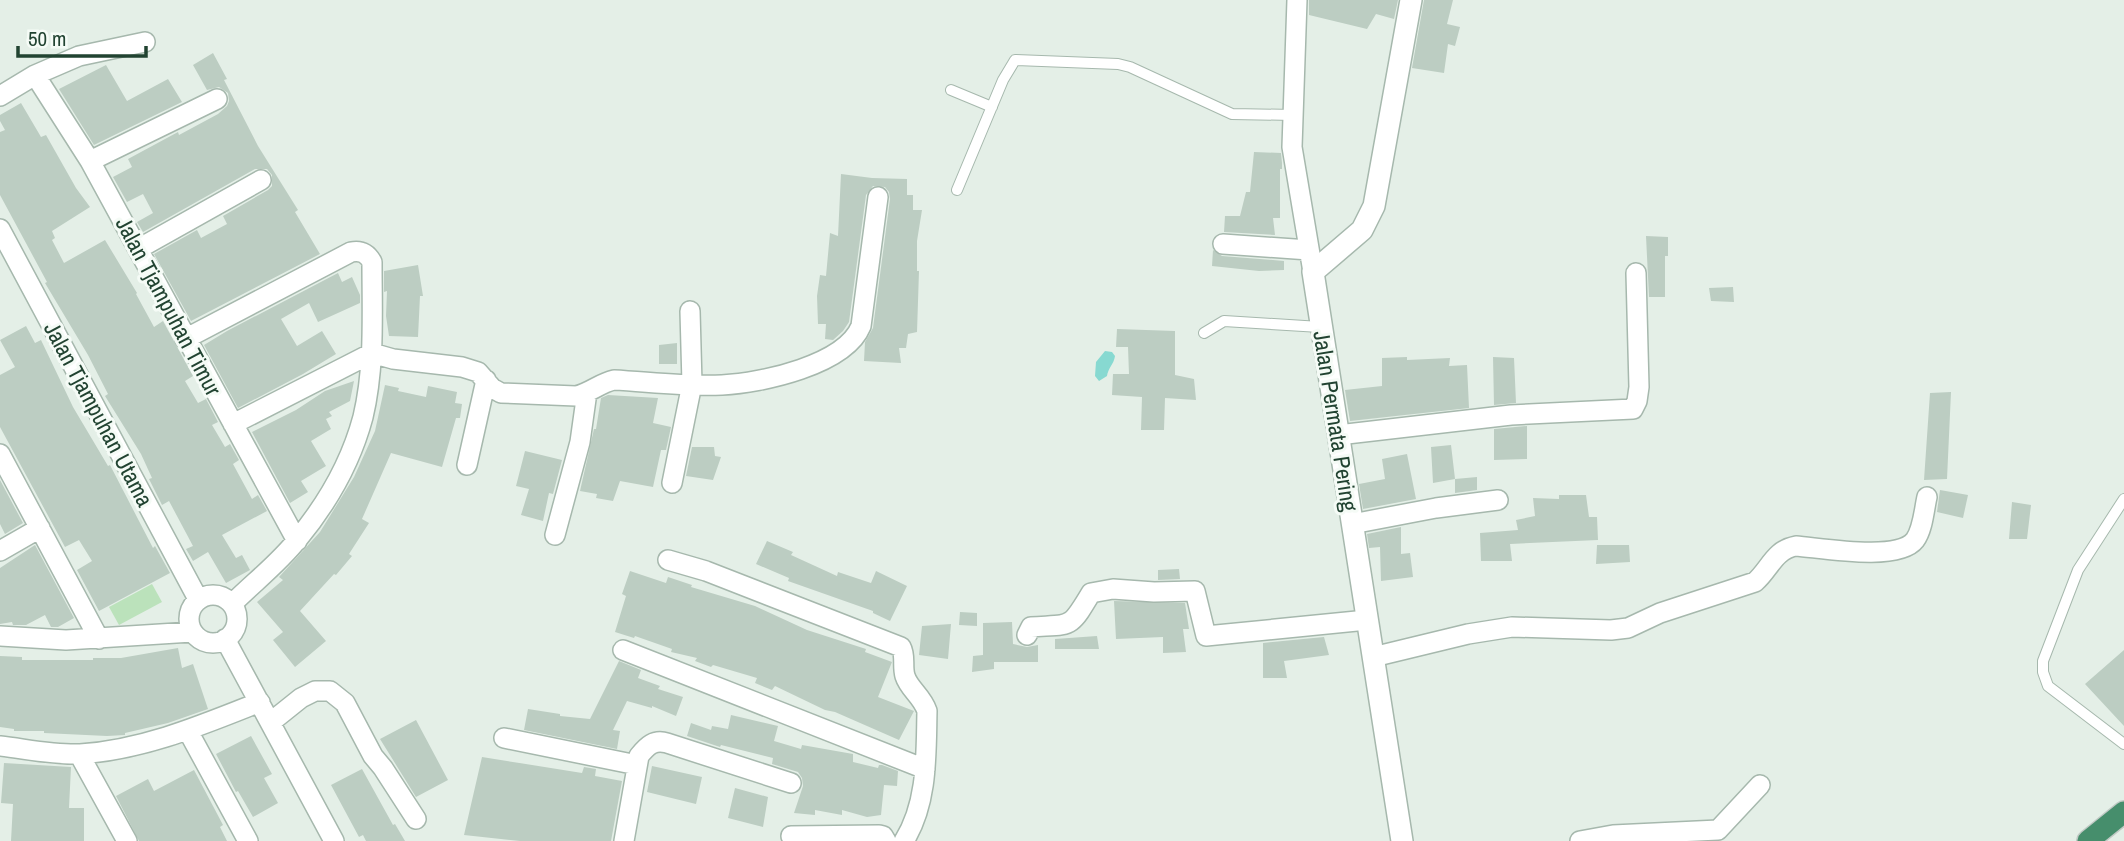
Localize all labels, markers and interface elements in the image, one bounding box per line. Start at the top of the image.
scale bar [18,14,145,58]
text: 50 m [28,24,66,53]
street label: Jalan Tjampuhan Timur [109,211,230,401]
street label: Jalan Tjampuhan Utama [37,316,161,512]
street label: Jalan Permata Pering [1306,328,1366,514]

